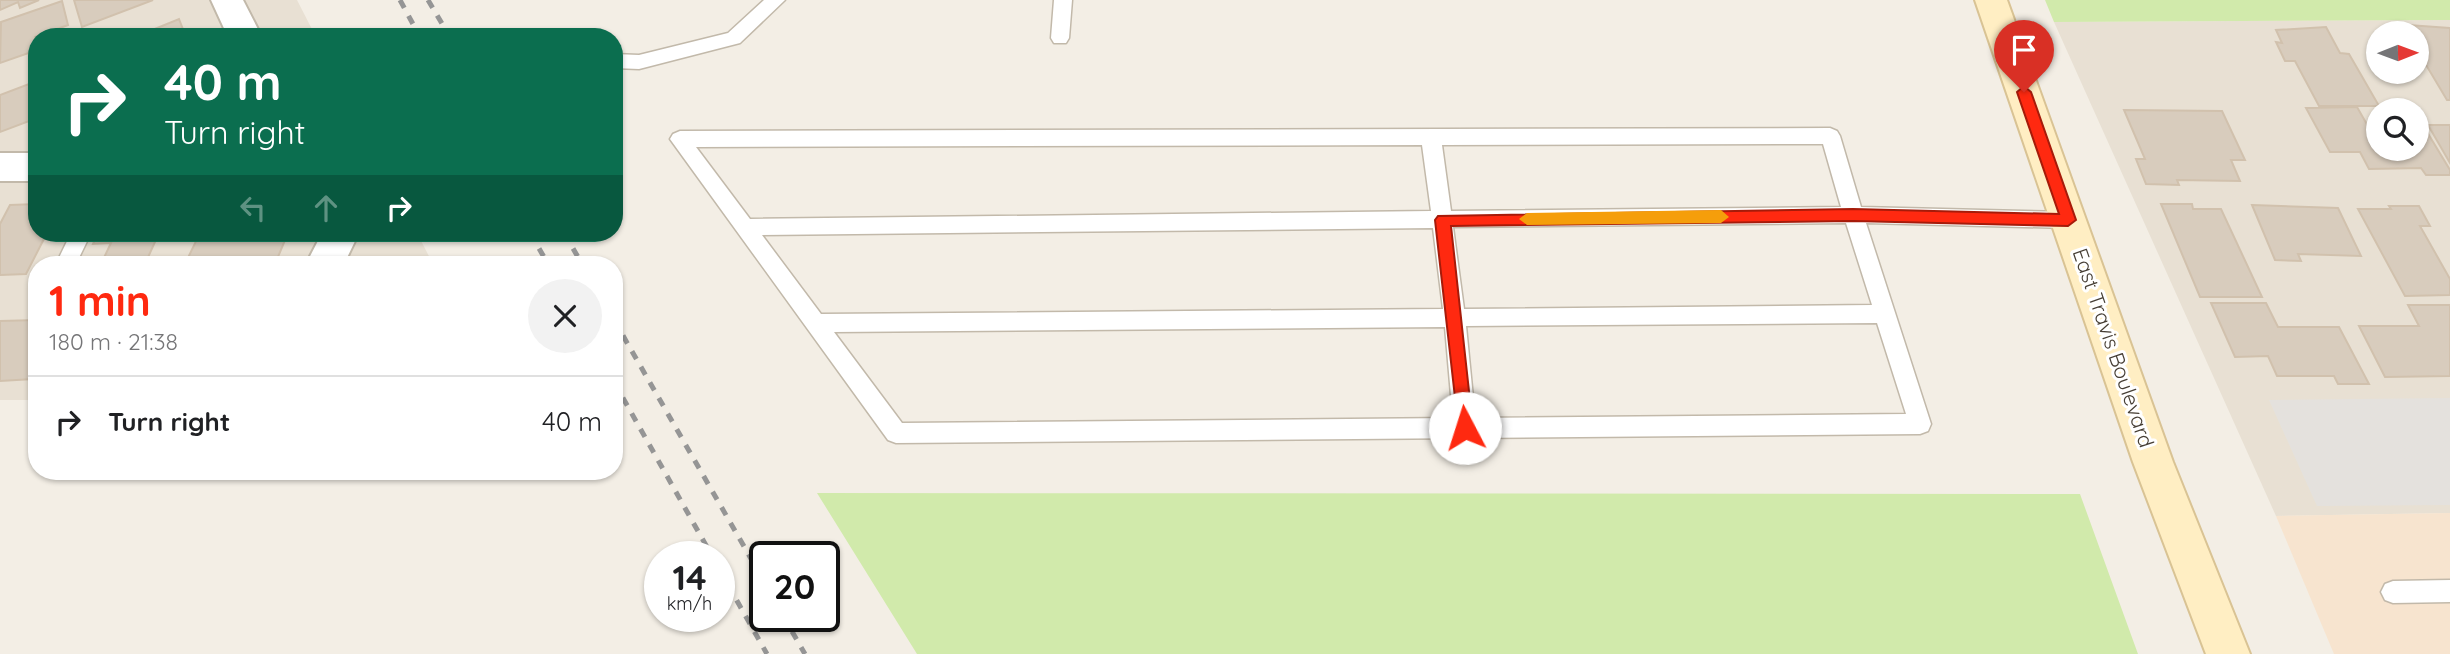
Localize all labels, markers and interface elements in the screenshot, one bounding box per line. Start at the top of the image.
pin [1994,20,2054,92]
north arrow [2366,21,2429,84]
map controls [2366,21,2429,161]
icon: arrive [2005,31,2043,69]
text: 40 m [164,51,282,112]
icon: right [49,56,140,147]
button: search [2366,98,2429,161]
text: Turn right [164,112,305,152]
icon: left [234,189,272,227]
icon: ahead [307,189,345,227]
icon: right [380,189,418,227]
street label: East Travis Boulevard [2068,245,2160,451]
text: 1 min [49,274,151,327]
button: close [528,279,602,353]
text: 180 m · 21:38 [49,327,178,356]
position arrow [1428,391,1502,465]
icon: right [49,403,87,441]
text: Turn right [108,405,230,438]
text: 40 m [542,405,602,438]
speed limit sign: 20 [749,541,840,632]
text: 14 [672,555,707,599]
text: km/h [667,592,712,615]

